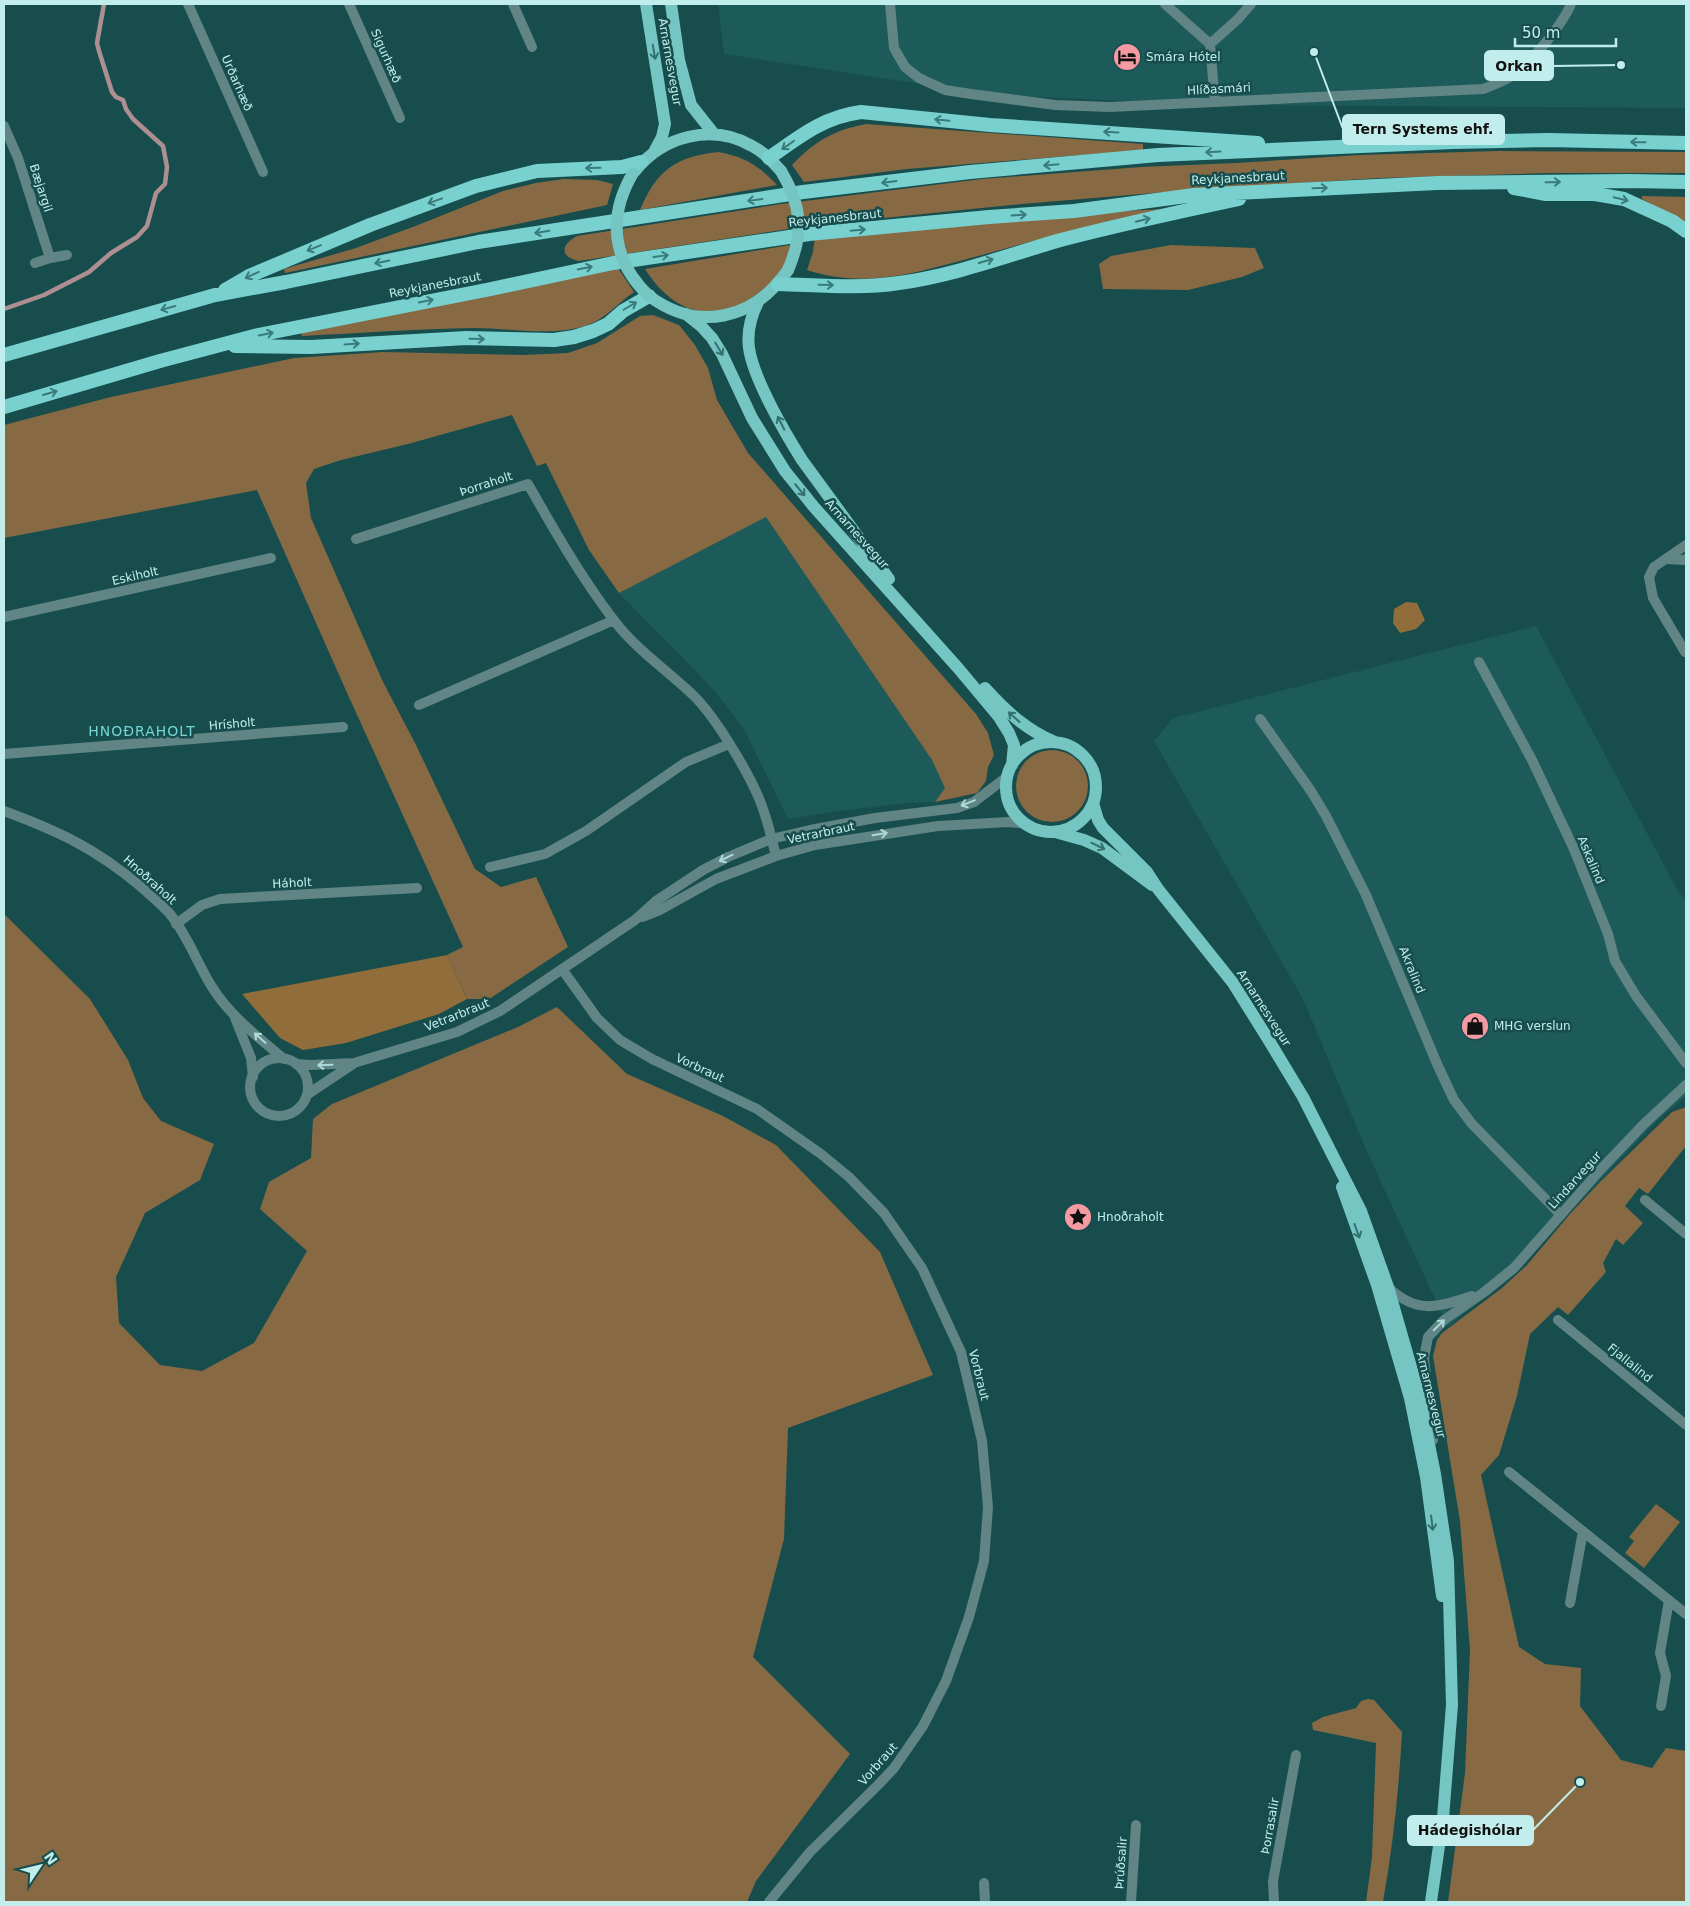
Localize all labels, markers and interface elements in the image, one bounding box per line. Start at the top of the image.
scale bar [1515,15,1616,47]
street label: Arnarnesvegur [655,17,685,107]
text: 50 m [1522,24,1560,42]
street label: Sigurhæð [368,27,404,85]
hotel icon: Smára Hótel [1112,42,1142,72]
one-way arrow [650,43,660,59]
place label: Smára Hótel [1146,50,1221,64]
callout: Orkan [1485,51,1553,80]
street label: Urðarhæð [218,53,256,113]
text: Orkan [1495,58,1543,74]
street label: Hlíðasmári [1187,80,1251,98]
one-way arrow [934,115,950,125]
callout: Tern Systems ehf. [1343,115,1504,144]
text: Tern Systems ehf. [1353,121,1493,137]
one-way arrow [1103,128,1119,137]
one-way arrow [1630,138,1646,147]
one-way arrow [781,140,795,150]
one-way arrow [1205,147,1222,157]
one-way arrow [1043,160,1059,169]
street label: Bæjargil [27,162,55,214]
one-way arrow [585,163,602,173]
street label: Reykjanesbraut [1191,169,1285,187]
one-way arrow [882,177,898,187]
one-way arrow [1544,177,1561,187]
one-way arrow [1312,184,1328,193]
one-way arrow [748,195,764,205]
one-way arrow [1612,195,1628,204]
one-way arrow [428,197,444,206]
street label: Reykjanesbraut [788,206,882,230]
one-way arrow [1011,211,1027,220]
one-way arrow [1135,215,1151,224]
one-way arrow [849,225,865,235]
one-way arrow [534,227,550,237]
one-way arrow [307,244,322,254]
one-way arrow [653,250,669,260]
one-way arrow [978,256,994,266]
one-way arrow [374,258,390,267]
one-way arrow [576,263,592,273]
street label: Reykjanesbraut [388,269,482,301]
one-way arrow [245,271,260,280]
one-way arrow [818,280,834,290]
one-way arrow [417,296,433,306]
one-way arrow [623,301,637,311]
one-way arrow [161,303,177,313]
one-way arrow [258,328,274,338]
one-way arrow [468,334,484,343]
one-way arrow [344,339,360,348]
one-way arrow [715,342,725,356]
one-way arrow [42,387,58,397]
one-way arrow [776,416,785,431]
street label: Þorraholt [458,469,514,499]
one-way arrow [794,483,805,496]
street label: Arnarnesvegur [822,496,892,572]
street label: Eskiholt [110,564,160,588]
one-way arrow [1008,711,1021,723]
street label: Hrísholt [208,715,256,733]
district label: HNOÐRAHOLT [88,723,196,739]
one-way arrow [961,799,976,809]
street label: Vetrarbraut [786,819,856,847]
one-way arrow [872,829,888,839]
street label: Askalind [1575,834,1607,886]
one-way arrow [1090,842,1105,851]
street label: Hnoðraholt [121,853,180,908]
one-way arrow [719,854,734,864]
street label: Háholt [272,875,312,891]
street label: Akralind [1396,945,1428,995]
street label: Arnarnesvegur [1234,967,1294,1049]
street label: Vetrarbraut [422,996,492,1034]
shop icon: MHG verslun [1460,1011,1490,1041]
place label: MHG verslun [1494,1019,1571,1033]
one-way arrow [253,1032,266,1044]
street label: Vorbraut [674,1051,727,1085]
one-way arrow [317,1060,334,1070]
street label: Lindarvegur [1546,1148,1604,1212]
place icon: Hnoðraholt [1063,1202,1093,1232]
place label: Hnoðraholt [1097,1210,1164,1224]
one-way arrow [1353,1223,1362,1238]
one-way arrow [1433,1319,1445,1331]
street label: Fjallalind [1605,1341,1655,1385]
street label: Vorbraut [966,1348,992,1402]
street label: Arnarnesvegur [1414,1350,1449,1440]
one-way arrow [1427,1515,1437,1531]
street label: Vorbraut [856,1740,900,1788]
street label: Þorrasalir [1258,1797,1282,1855]
callout: Hádegishólar [1408,1816,1533,1845]
text: Hádegishólar [1418,1822,1522,1838]
street label: Þrúðsalir [1112,1836,1130,1890]
north arrow [15,1841,65,1891]
text: N [41,1849,61,1868]

